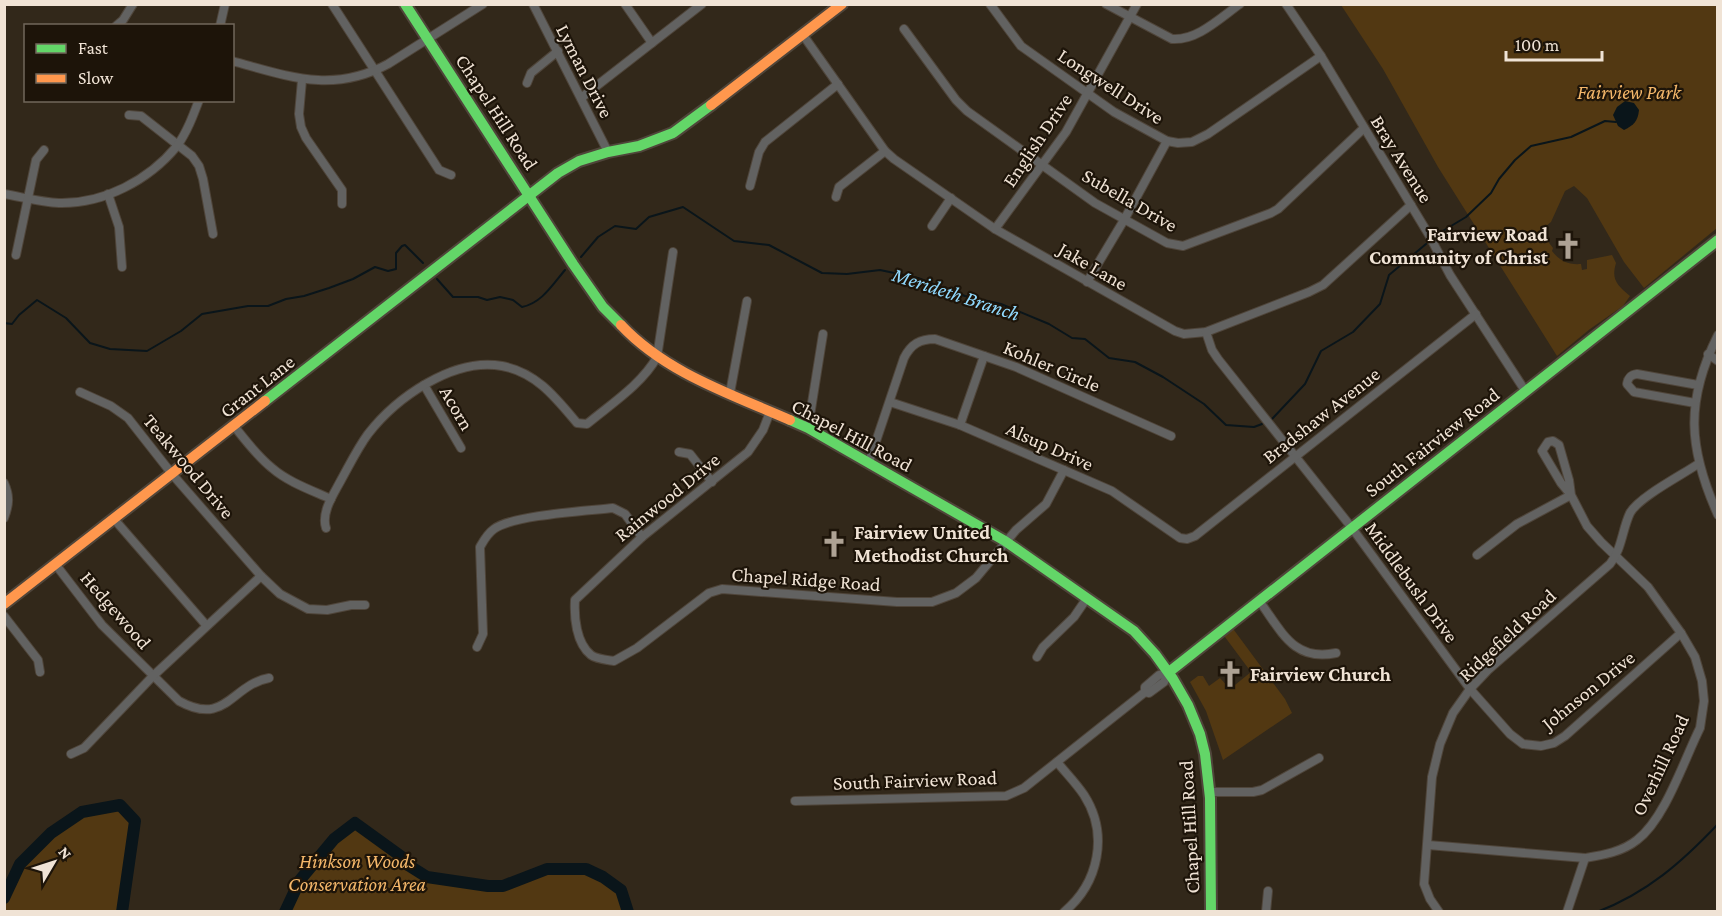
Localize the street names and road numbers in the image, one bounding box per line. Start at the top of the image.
street label: Lyman Drive [551,21,618,122]
street label: Longwell Drive [1054,44,1168,129]
street label: Chapel Hill Road [451,50,543,175]
street label: English Drive [998,89,1077,191]
street label: Bray Avenue [1366,111,1438,207]
street label: Subella Drive [1079,164,1182,236]
street label: Jake Lane [1052,236,1132,295]
street label: Kohler Circle [1000,336,1104,396]
street label: Grant Lane [215,350,299,422]
street label: Bradshaw Avenue [1258,362,1384,468]
street label: Acorn [436,382,478,434]
street label: South Fairview Road [1360,382,1504,501]
street label: Chapel Hill Road [788,394,916,477]
street label: Teakwood Drive [139,409,239,523]
street label: Alsup Drive [1003,417,1097,476]
street label: Rainwood Drive [610,448,724,546]
street label: Middlebush Drive [1361,517,1463,647]
street label: Chapel Ridge Road [731,563,882,596]
street label: Hedgewood [76,567,156,654]
street label: Ridgefield Road [1454,584,1561,686]
street label: Johnson Drive [1536,646,1640,736]
street label: Overhill Road [1627,711,1693,819]
street label: Chapel Hill Road [1175,759,1204,894]
street label: South Fairview Road [833,766,998,794]

